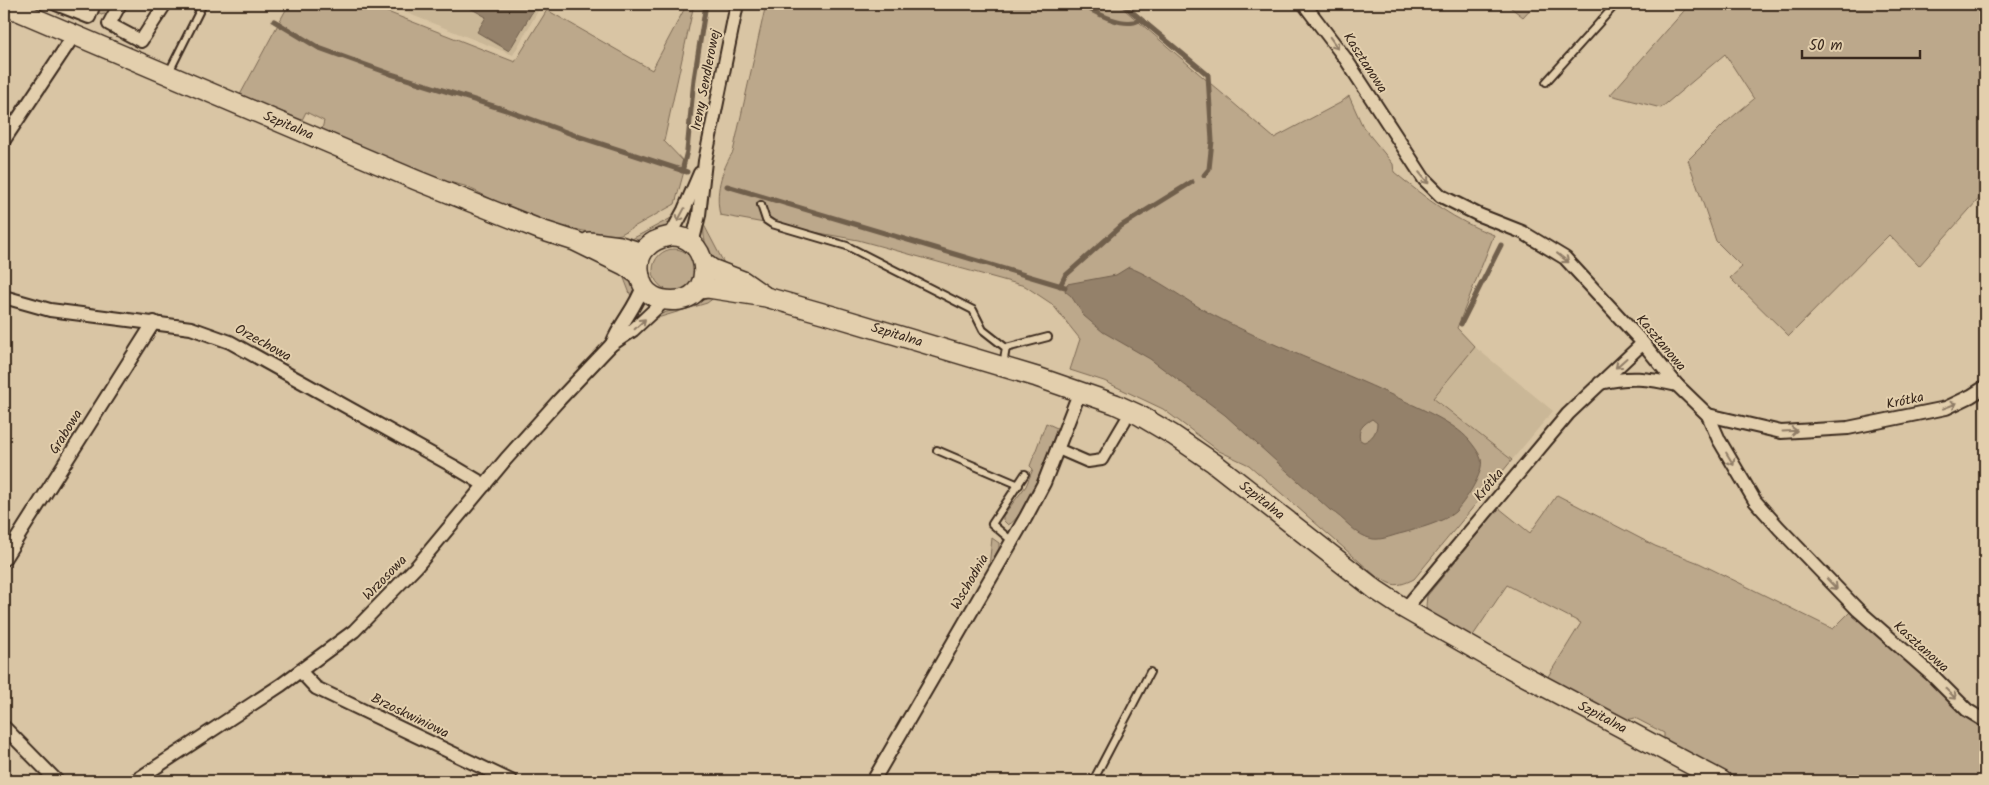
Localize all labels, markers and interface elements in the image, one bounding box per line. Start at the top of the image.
street label: Ireny Sendlerowej [685,27,727,133]
street label: Kasztanowa [1337,28,1393,98]
scale bar [1802,28,1919,60]
text: 50 m [1809,34,1843,58]
one-way arrow [1329,36,1339,50]
street label: Szpitalna [260,105,317,146]
one-way arrow [1418,171,1429,184]
one-way arrow [676,207,685,222]
one-way arrow [1556,253,1570,263]
street label: Kasztanowa [1630,310,1692,376]
street label: Szpitalna [868,317,925,353]
street label: Orzechowa [231,318,295,368]
one-way arrow [634,318,646,330]
one-way arrow [1614,357,1627,369]
street label: Krótka [1884,386,1926,416]
one-way arrow [1942,400,1957,410]
street label: Grabowa [44,405,88,459]
one-way arrow [1782,427,1798,436]
one-way arrow [1726,451,1736,465]
street label: Krótka [1468,463,1510,507]
street label: Szpitalna [1234,475,1289,525]
street label: Wrzosowa [358,550,412,606]
street label: Wschodnia [945,550,995,614]
one-way arrow [1826,578,1839,590]
street label: Kasztanowa [1888,616,1954,678]
street label: Brzoskwiniowa [367,688,453,744]
one-way arrow [1945,688,1957,700]
street label: Szpitalna [1574,695,1631,740]

